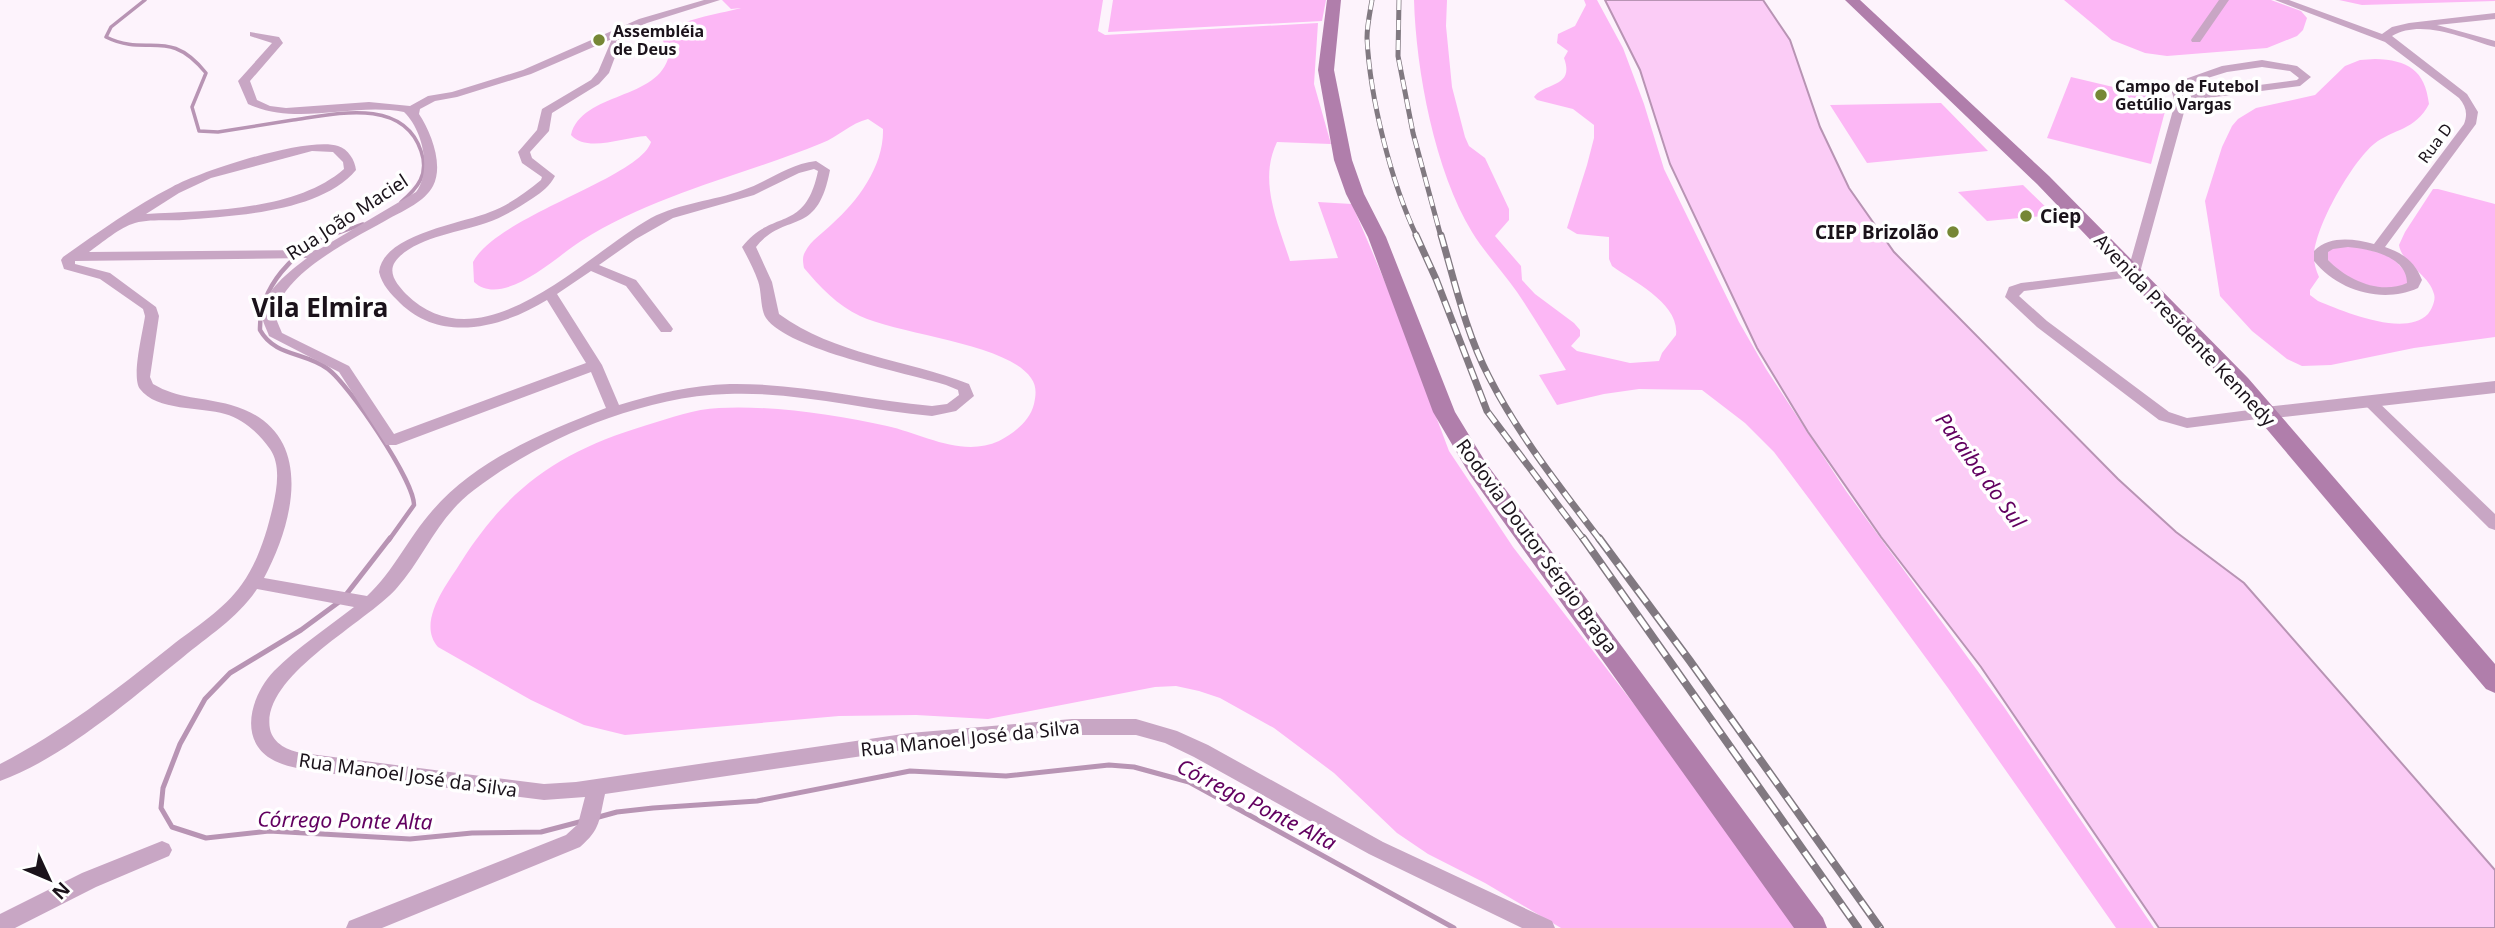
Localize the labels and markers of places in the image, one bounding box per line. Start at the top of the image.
place label: Assembléia de Deus [613,20,704,60]
marker: Assembléia de Deus [591,32,607,48]
place label: Campo de Futebol Getúlio Vargas [2115,75,2259,115]
marker: Campo de Futebol Getúlio Vargas [2093,87,2109,103]
place label: Ciep [2040,203,2081,229]
marker: Ciep [2018,208,2034,224]
place label: CIEP Brizolão [1815,219,1939,245]
marker: CIEP Brizolão [1945,224,1961,240]

